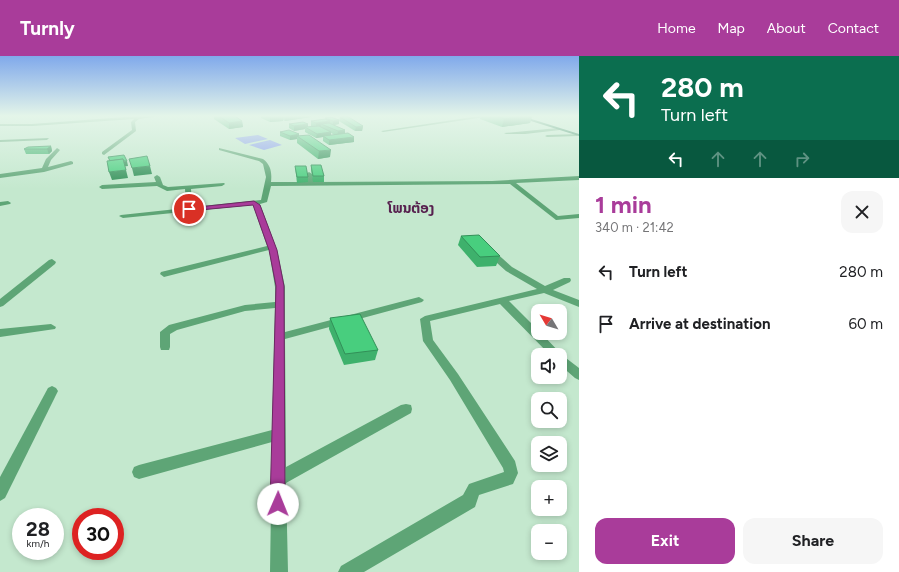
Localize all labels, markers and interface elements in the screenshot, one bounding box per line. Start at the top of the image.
text: Turnly [20,17,75,40]
text: Home [657,20,696,37]
text: Map [718,20,745,37]
text: About [767,20,806,37]
text: Contact [828,20,879,37]
text: 280 m [661,70,744,104]
icon: left [595,72,647,124]
text: Turn left [661,104,728,126]
icon: left [665,148,687,170]
icon: ahead [707,148,729,170]
icon: ahead [749,148,771,170]
icon: right [791,148,813,170]
text: 1 min [595,190,652,219]
button: close [841,191,883,233]
pin [172,192,206,226]
icon: arrive [178,198,200,220]
district label: ໂພນຕ້ອງ [387,200,434,217]
text: 340 m · 21:42 [595,220,674,235]
icon: left [595,261,617,283]
text: Turn left [629,263,687,281]
text: 280 m [839,263,883,281]
north arrow [531,304,567,340]
map controls [531,304,567,560]
icon: arrive [595,313,617,335]
text: Arrive at destination [629,315,770,333]
text: 60 m [848,315,883,333]
button: sound [531,348,567,384]
button: search [531,392,567,428]
button: layers [531,436,567,472]
button: + [531,480,567,516]
position arrow [257,483,299,525]
speed limit sign: 30 [72,508,124,560]
text: 28 [26,517,50,541]
button: Exit [595,518,735,564]
button: Share [743,518,883,564]
button: − [531,524,567,560]
text: km/h [27,537,49,550]

